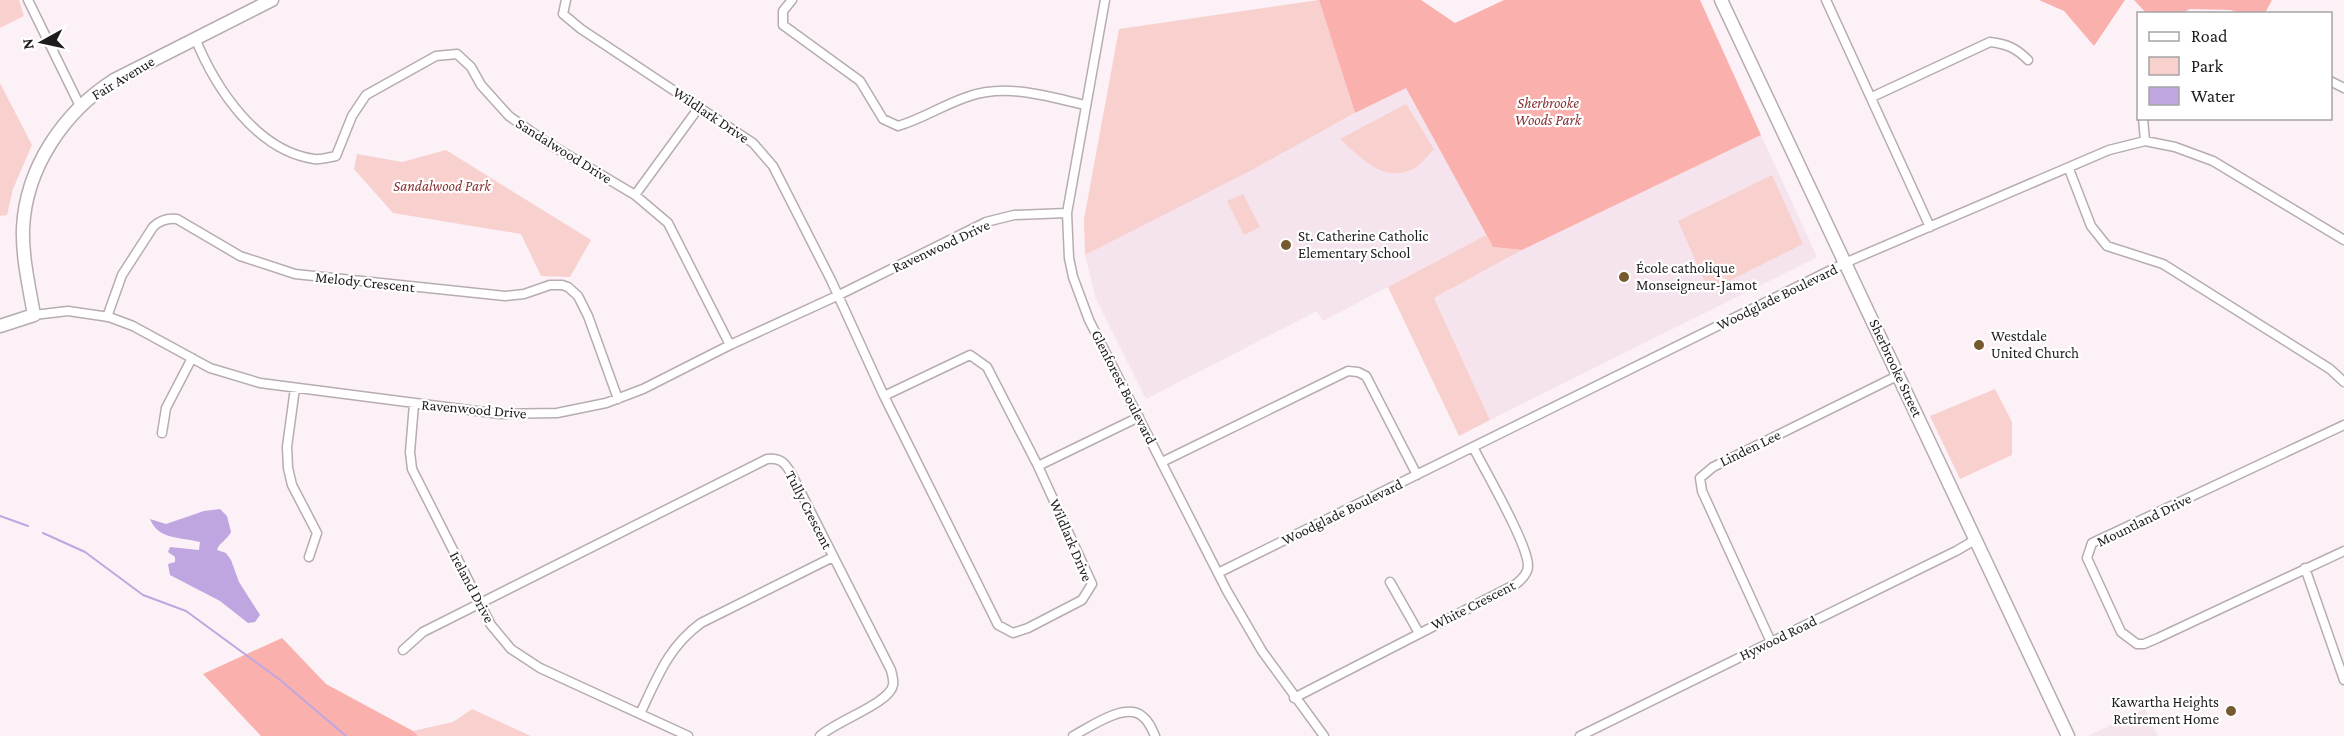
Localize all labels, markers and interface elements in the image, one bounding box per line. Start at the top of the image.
north arrow [12,12,72,72]
legend [2137,12,2332,120]
text: Road [2191,26,2228,46]
text: N [18,37,37,51]
street label: Fair Avenue [89,53,158,103]
text: Park [2191,56,2223,76]
street label: Wildlark Drive [670,84,752,146]
text: Water [2191,86,2236,106]
park label: Sherbrooke Woods Park [1515,95,1583,128]
street label: Sandalwood Drive [513,115,615,187]
park label: Sandalwood Park [393,178,492,194]
street label: Ravenwood Drive [890,216,993,276]
place label: St. Catherine Catholic Elementary School [1298,228,1429,262]
marker: St. Catherine Catholic Elementary School [1279,238,1293,252]
place label: École catholique Monseigneur-Jamot [1636,260,1758,294]
street label: Woodglade Boulevard [1714,261,1840,334]
street label: Melody Crescent [314,269,417,296]
marker: École catholique Monseigneur-Jamot [1617,270,1631,284]
street label: Sherbrooke Street [1866,317,1926,420]
street label: Glenforest Boulevard [1088,327,1160,447]
place label: Westdale United Church [1991,328,2079,361]
marker: Westdale United Church [1972,338,1986,352]
street label: Ravenwood Drive [421,396,528,422]
street label: Linden Lee [1717,426,1783,470]
street label: Tully Crescent [782,468,836,553]
street label: Woodglade Boulevard [1279,476,1405,549]
street label: Mountland Drive [2094,490,2194,550]
street label: Wildlark Drive [1046,496,1096,584]
street label: Ireland Drive [447,549,498,626]
street label: White Crescent [1428,576,1519,633]
street label: Hywood Road [1737,612,1820,664]
place label: Kawartha Heights Retirement Home [2111,694,2219,727]
marker: Kawartha Heights Retirement Home [2224,704,2238,718]

